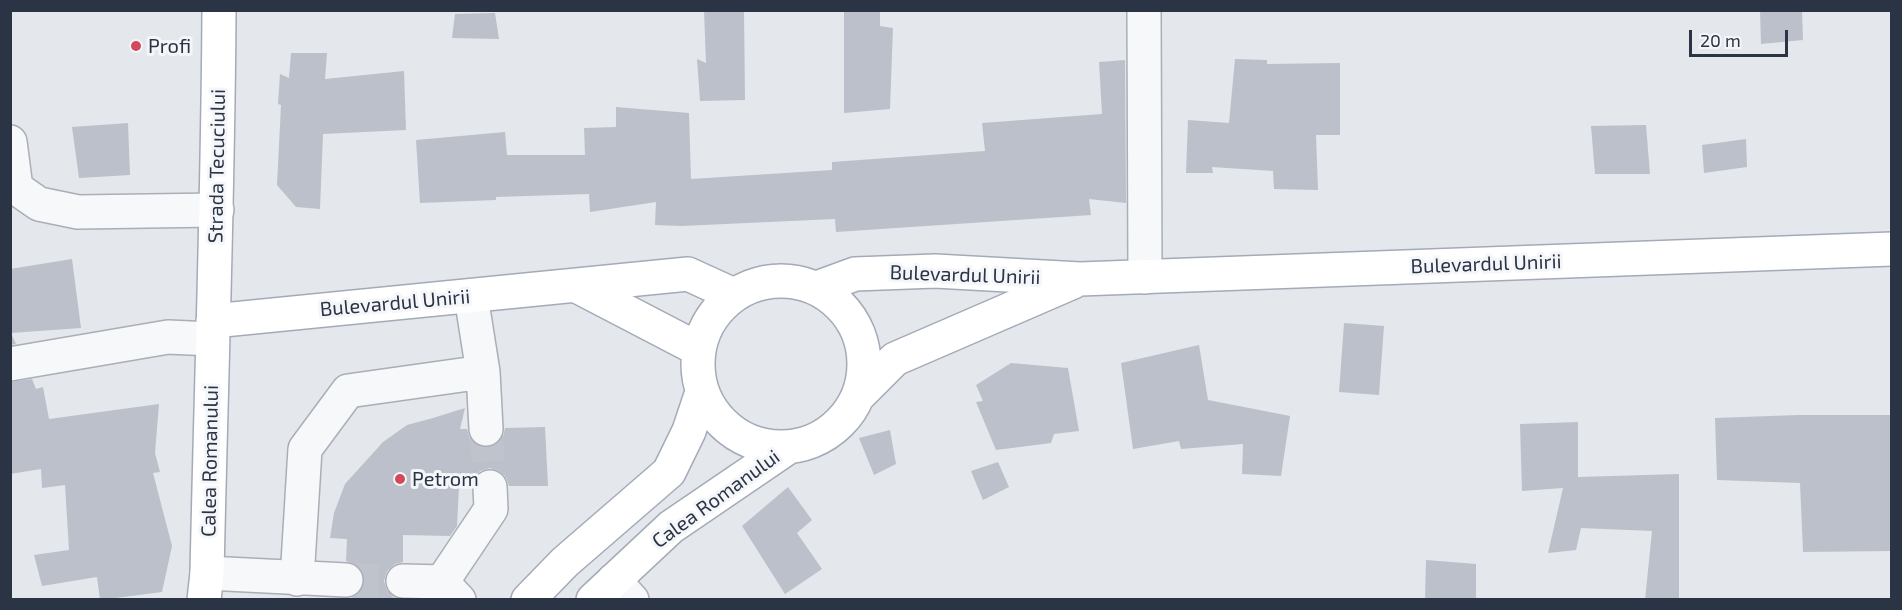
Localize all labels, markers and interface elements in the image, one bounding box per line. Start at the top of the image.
scale bar [1692,18,1791,56]
text: 20 m [1700,29,1741,51]
place label: Profi [148,34,191,58]
marker: Profi [129,39,143,53]
street label: Strada Tecuciului [204,89,230,243]
street label: Bulevardul Unirii [1410,249,1562,279]
street label: Bulevardul Unirii [889,260,1041,290]
street label: Bulevardul Unirii [319,284,471,322]
street label: Calea Romanului [197,385,223,537]
street label: Calea Romanului [647,445,785,553]
place label: Petrom [412,467,479,491]
marker: Petrom [393,472,407,486]

